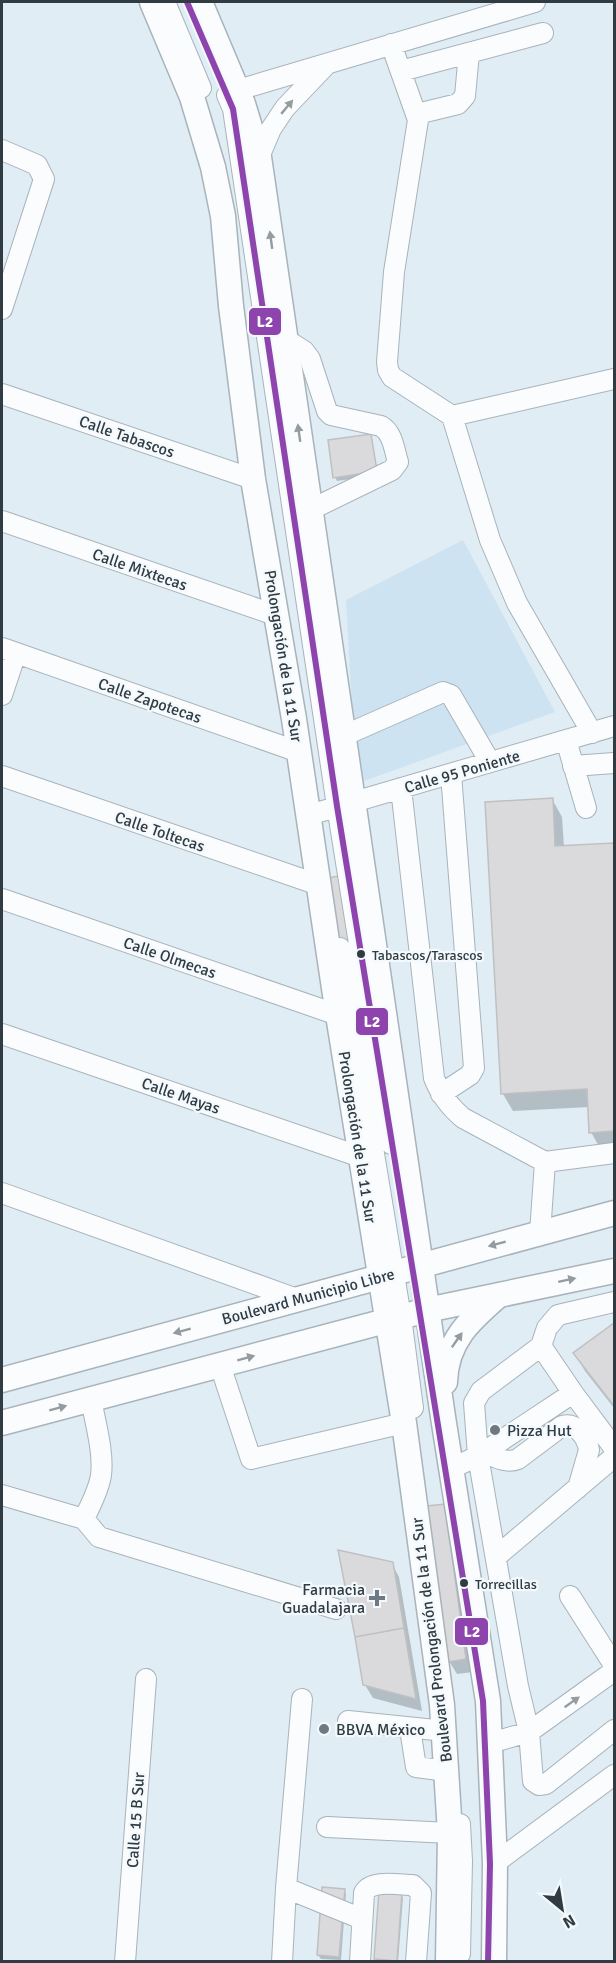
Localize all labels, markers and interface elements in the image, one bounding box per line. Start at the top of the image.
one-way arrow [280,100,293,115]
one-way arrow [267,230,276,249]
line badge: L2 [248,307,282,336]
text: L2 [257,312,274,332]
street label: Calle Tabascos [76,411,177,463]
one-way arrow [294,423,303,442]
street label: Calle Mixtecas [90,544,190,596]
street label: Prolongación de la 11 Sur [260,569,307,744]
street label: Calle Zapotecas [95,674,204,728]
street label: Calle 95 Poniente [402,746,522,798]
street label: Calle Toltecas [112,807,207,857]
street label: Calle Olmecas [121,933,219,983]
place label: Tabascos/Tarascos [372,947,483,964]
marker: Tabascos/Tarascos [355,948,367,960]
line badge: L2 [355,1007,389,1036]
text: L2 [364,1012,381,1032]
street label: Prolongación de la 11 Sur [334,1050,381,1225]
street label: Calle Mayas [139,1073,222,1119]
one-way arrow [488,1240,506,1249]
street label: Boulevard Municipio Libre [220,1264,397,1330]
one-way arrow [558,1275,576,1285]
one-way arrow [173,1327,191,1336]
one-way arrow [451,1333,463,1349]
one-way arrow [237,1352,256,1362]
one-way arrow [49,1402,67,1412]
place label: Pizza Hut [507,1421,572,1441]
marker: Pizza Hut [488,1423,502,1437]
street label: Boulevard Prolongación de la 11 Sur [407,1516,457,1763]
place label: Torrecillas [475,1576,537,1593]
marker: Torrecillas [458,1577,470,1589]
place label: Farmacia Guadalajara [282,1580,365,1618]
marker: Farmacia Guadalajara [370,1591,384,1605]
line badge: L2 [454,1617,489,1646]
text: L2 [464,1622,481,1642]
one-way arrow [564,1696,579,1708]
place label: BBVA México [336,1720,425,1740]
marker: BBVA México [317,1722,331,1736]
street label: Calle 15 B Sur [123,1771,149,1869]
north arrow [532,1879,592,1939]
text: N [559,1910,579,1933]

